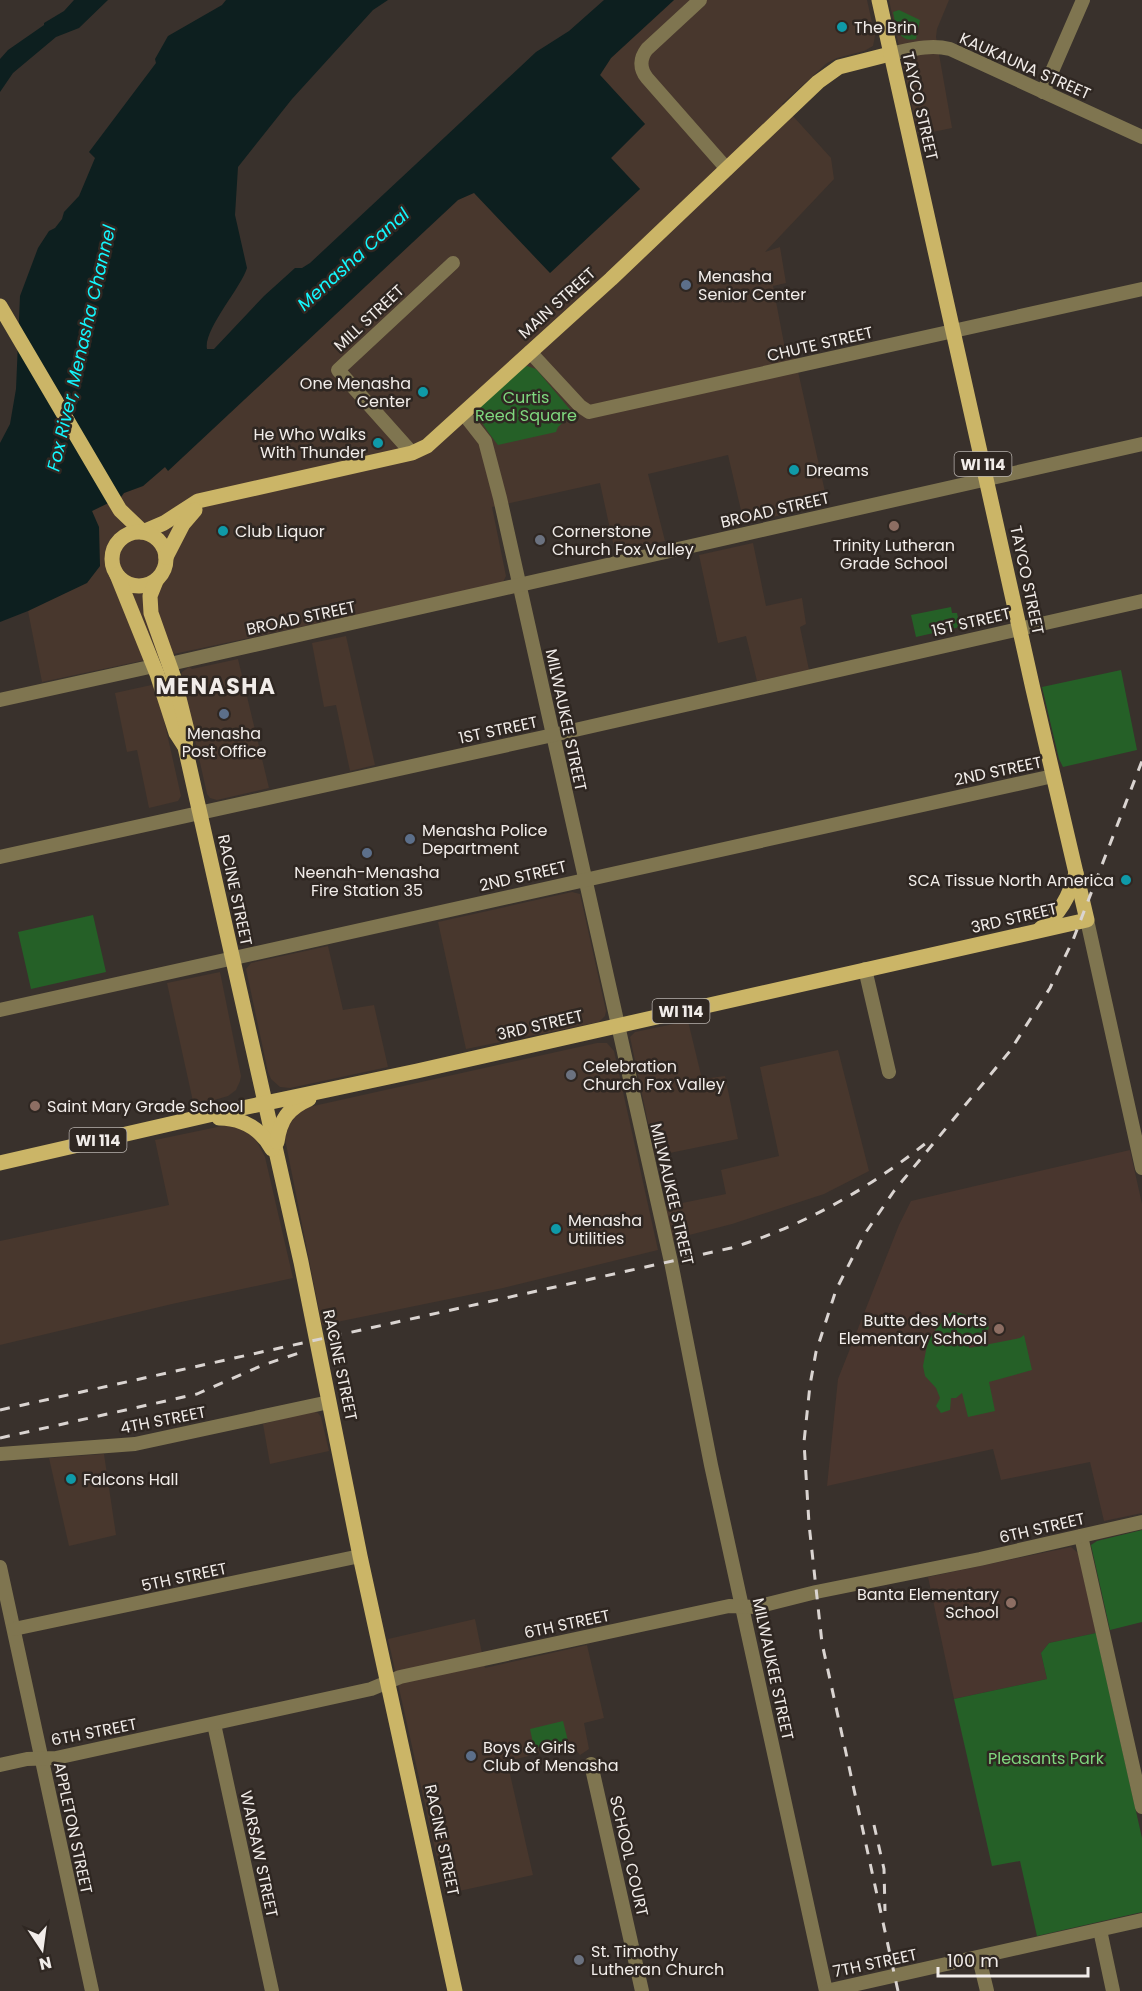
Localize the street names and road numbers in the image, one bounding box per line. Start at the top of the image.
street label: KAUKAUNA STREET [956,27,1095,105]
street label: TAYCO STREET [896,49,944,163]
street label: MAIN STREET [513,262,601,344]
street label: MILL STREET [329,279,410,357]
street label: CHUTE STREET [765,321,876,367]
road number: WI 114 [954,452,1012,476]
street label: BROAD STREET [718,486,832,534]
street label: TAYCO STREET [1004,523,1050,637]
street label: BROAD STREET [244,595,358,641]
street label: 1ST STREET [929,602,1013,642]
street label: MILWAUKEE STREET [540,647,592,794]
street label: 1ST STREET [456,710,540,750]
street label: 2ND STREET [952,750,1044,791]
street label: RACINE STREET [212,832,258,948]
street label: 2ND STREET [477,855,569,897]
street label: 3RD STREET [969,897,1060,939]
road number: WI 114 [652,999,710,1023]
street label: 3RD STREET [495,1004,586,1046]
street label: MILWAUKEE STREET [644,1121,700,1268]
road number: WI 114 [70,1128,126,1152]
street label: RACINE STREET [317,1307,363,1423]
street label: 4TH STREET [118,1400,208,1440]
street label: 6TH STREET [997,1507,1087,1549]
street label: 5TH STREET [139,1557,229,1597]
street label: MILWAUKEE STREET [747,1596,799,1743]
street label: 6TH STREET [522,1604,612,1644]
street label: 6TH STREET [49,1712,139,1752]
street label: APPLETON STREET [48,1760,98,1896]
street label: RACINE STREET [419,1782,465,1898]
street label: WARSAW STREET [234,1788,284,1920]
street label: SCHOOL COURT [604,1793,654,1919]
street label: 7TH STREET [831,1943,920,1983]

